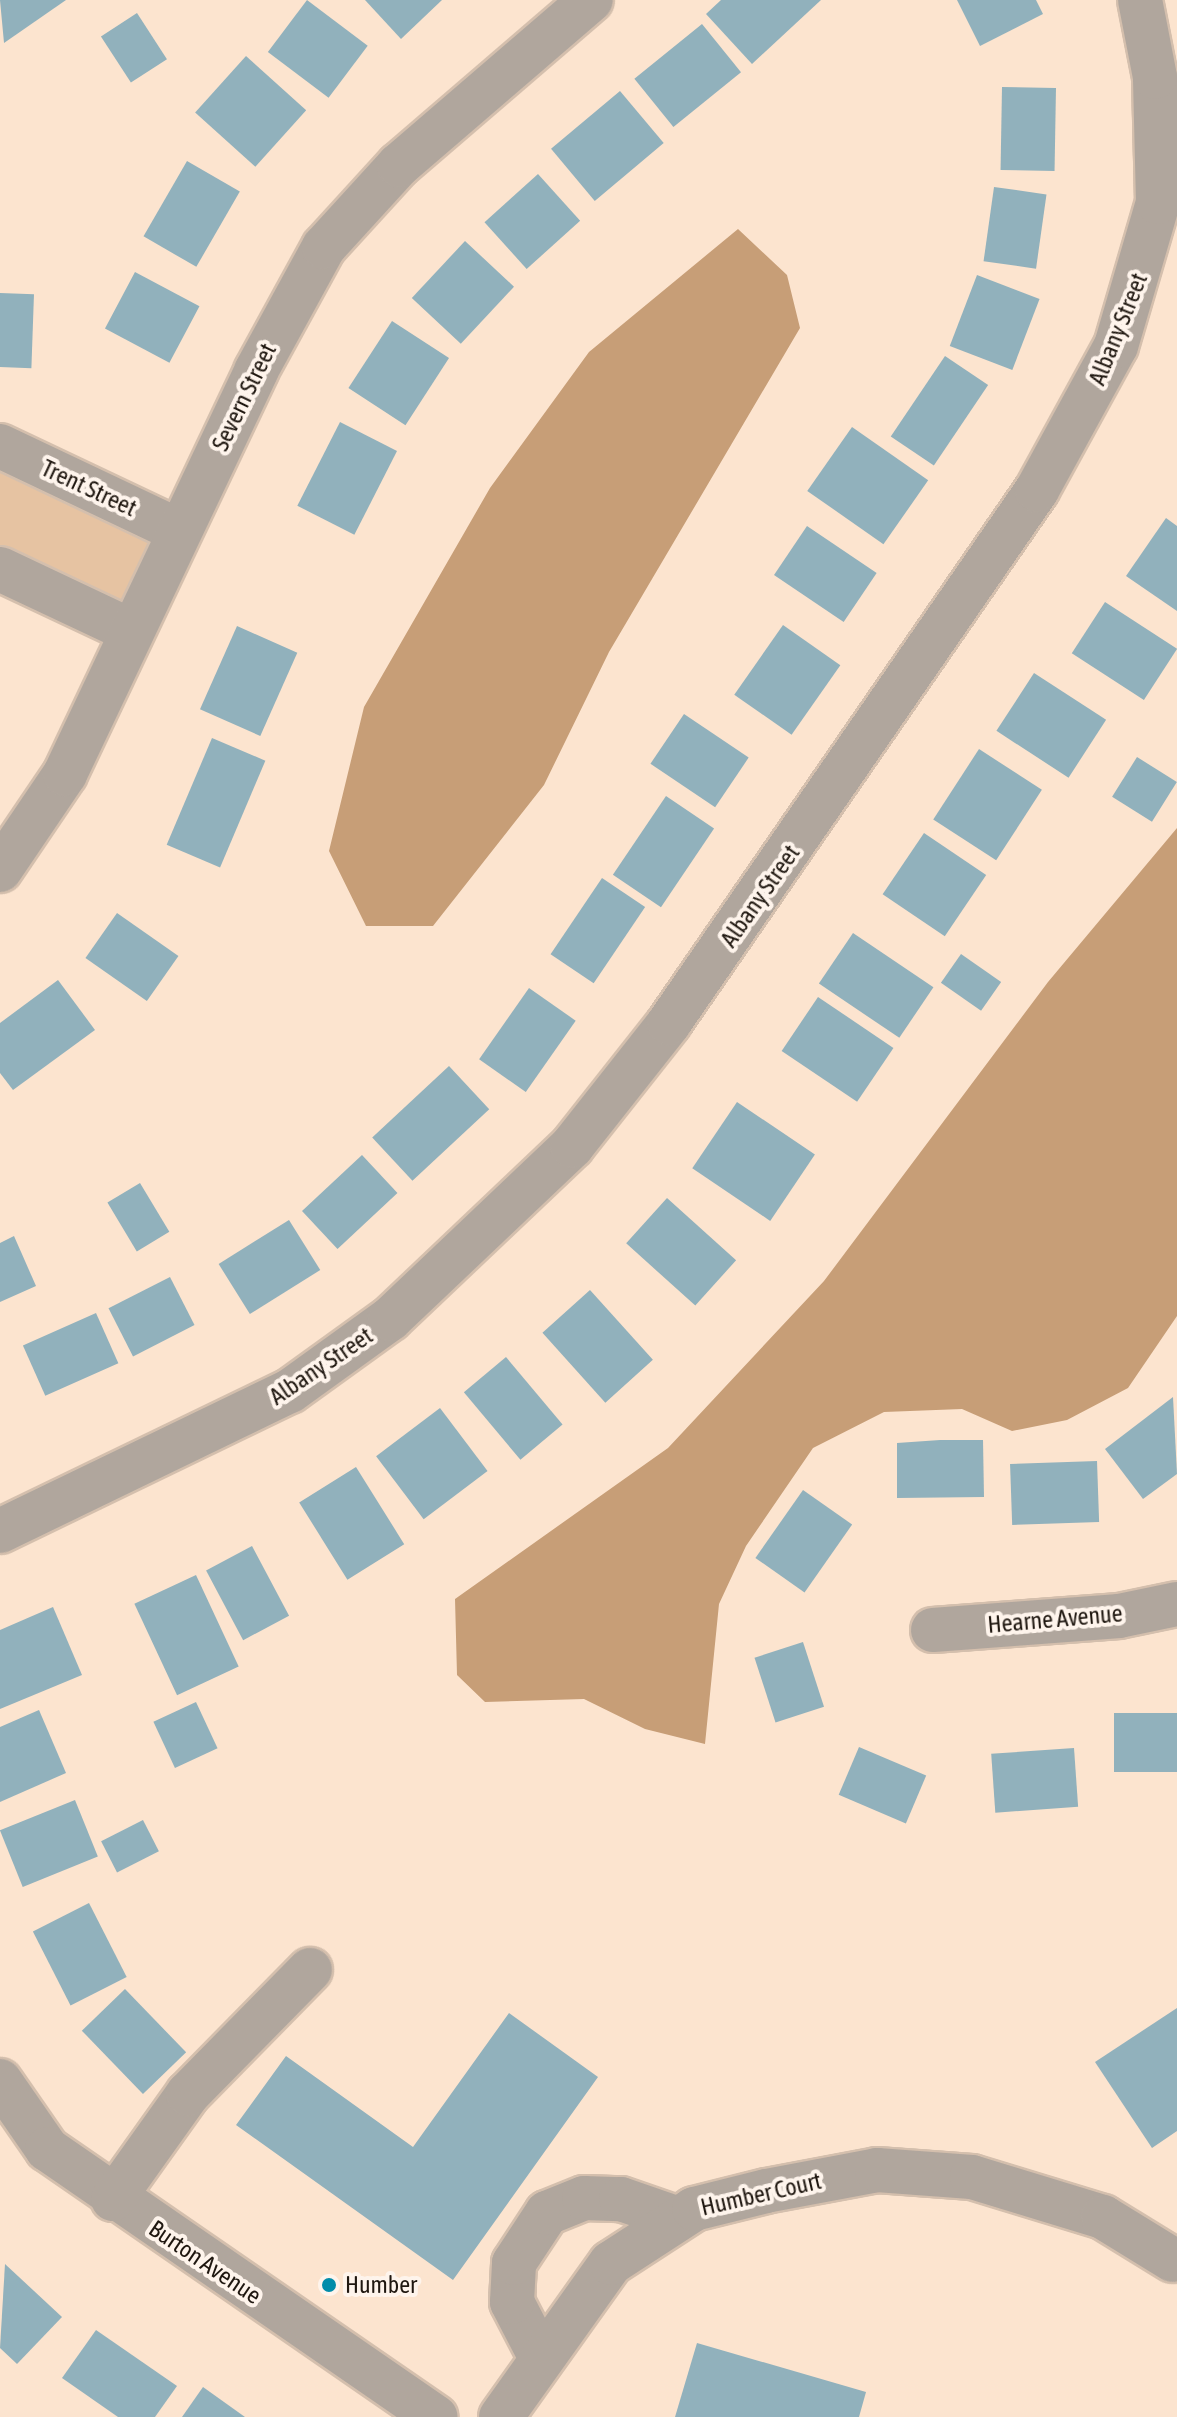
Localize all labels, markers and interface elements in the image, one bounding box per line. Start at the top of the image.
street label: Albany Street [1083,269,1153,389]
street label: Severn Street [206,339,282,455]
street label: Trent Street [37,453,141,523]
street label: Albany Street [714,839,806,953]
street label: Albany Street [264,1321,378,1411]
street label: Hearne Avenue [986,1599,1124,1639]
street label: Humber Court [698,2166,824,2222]
street label: Burton Avenue [143,2214,267,2310]
place label: Humber [345,2271,417,2299]
marker: Humber [320,2276,338,2294]

